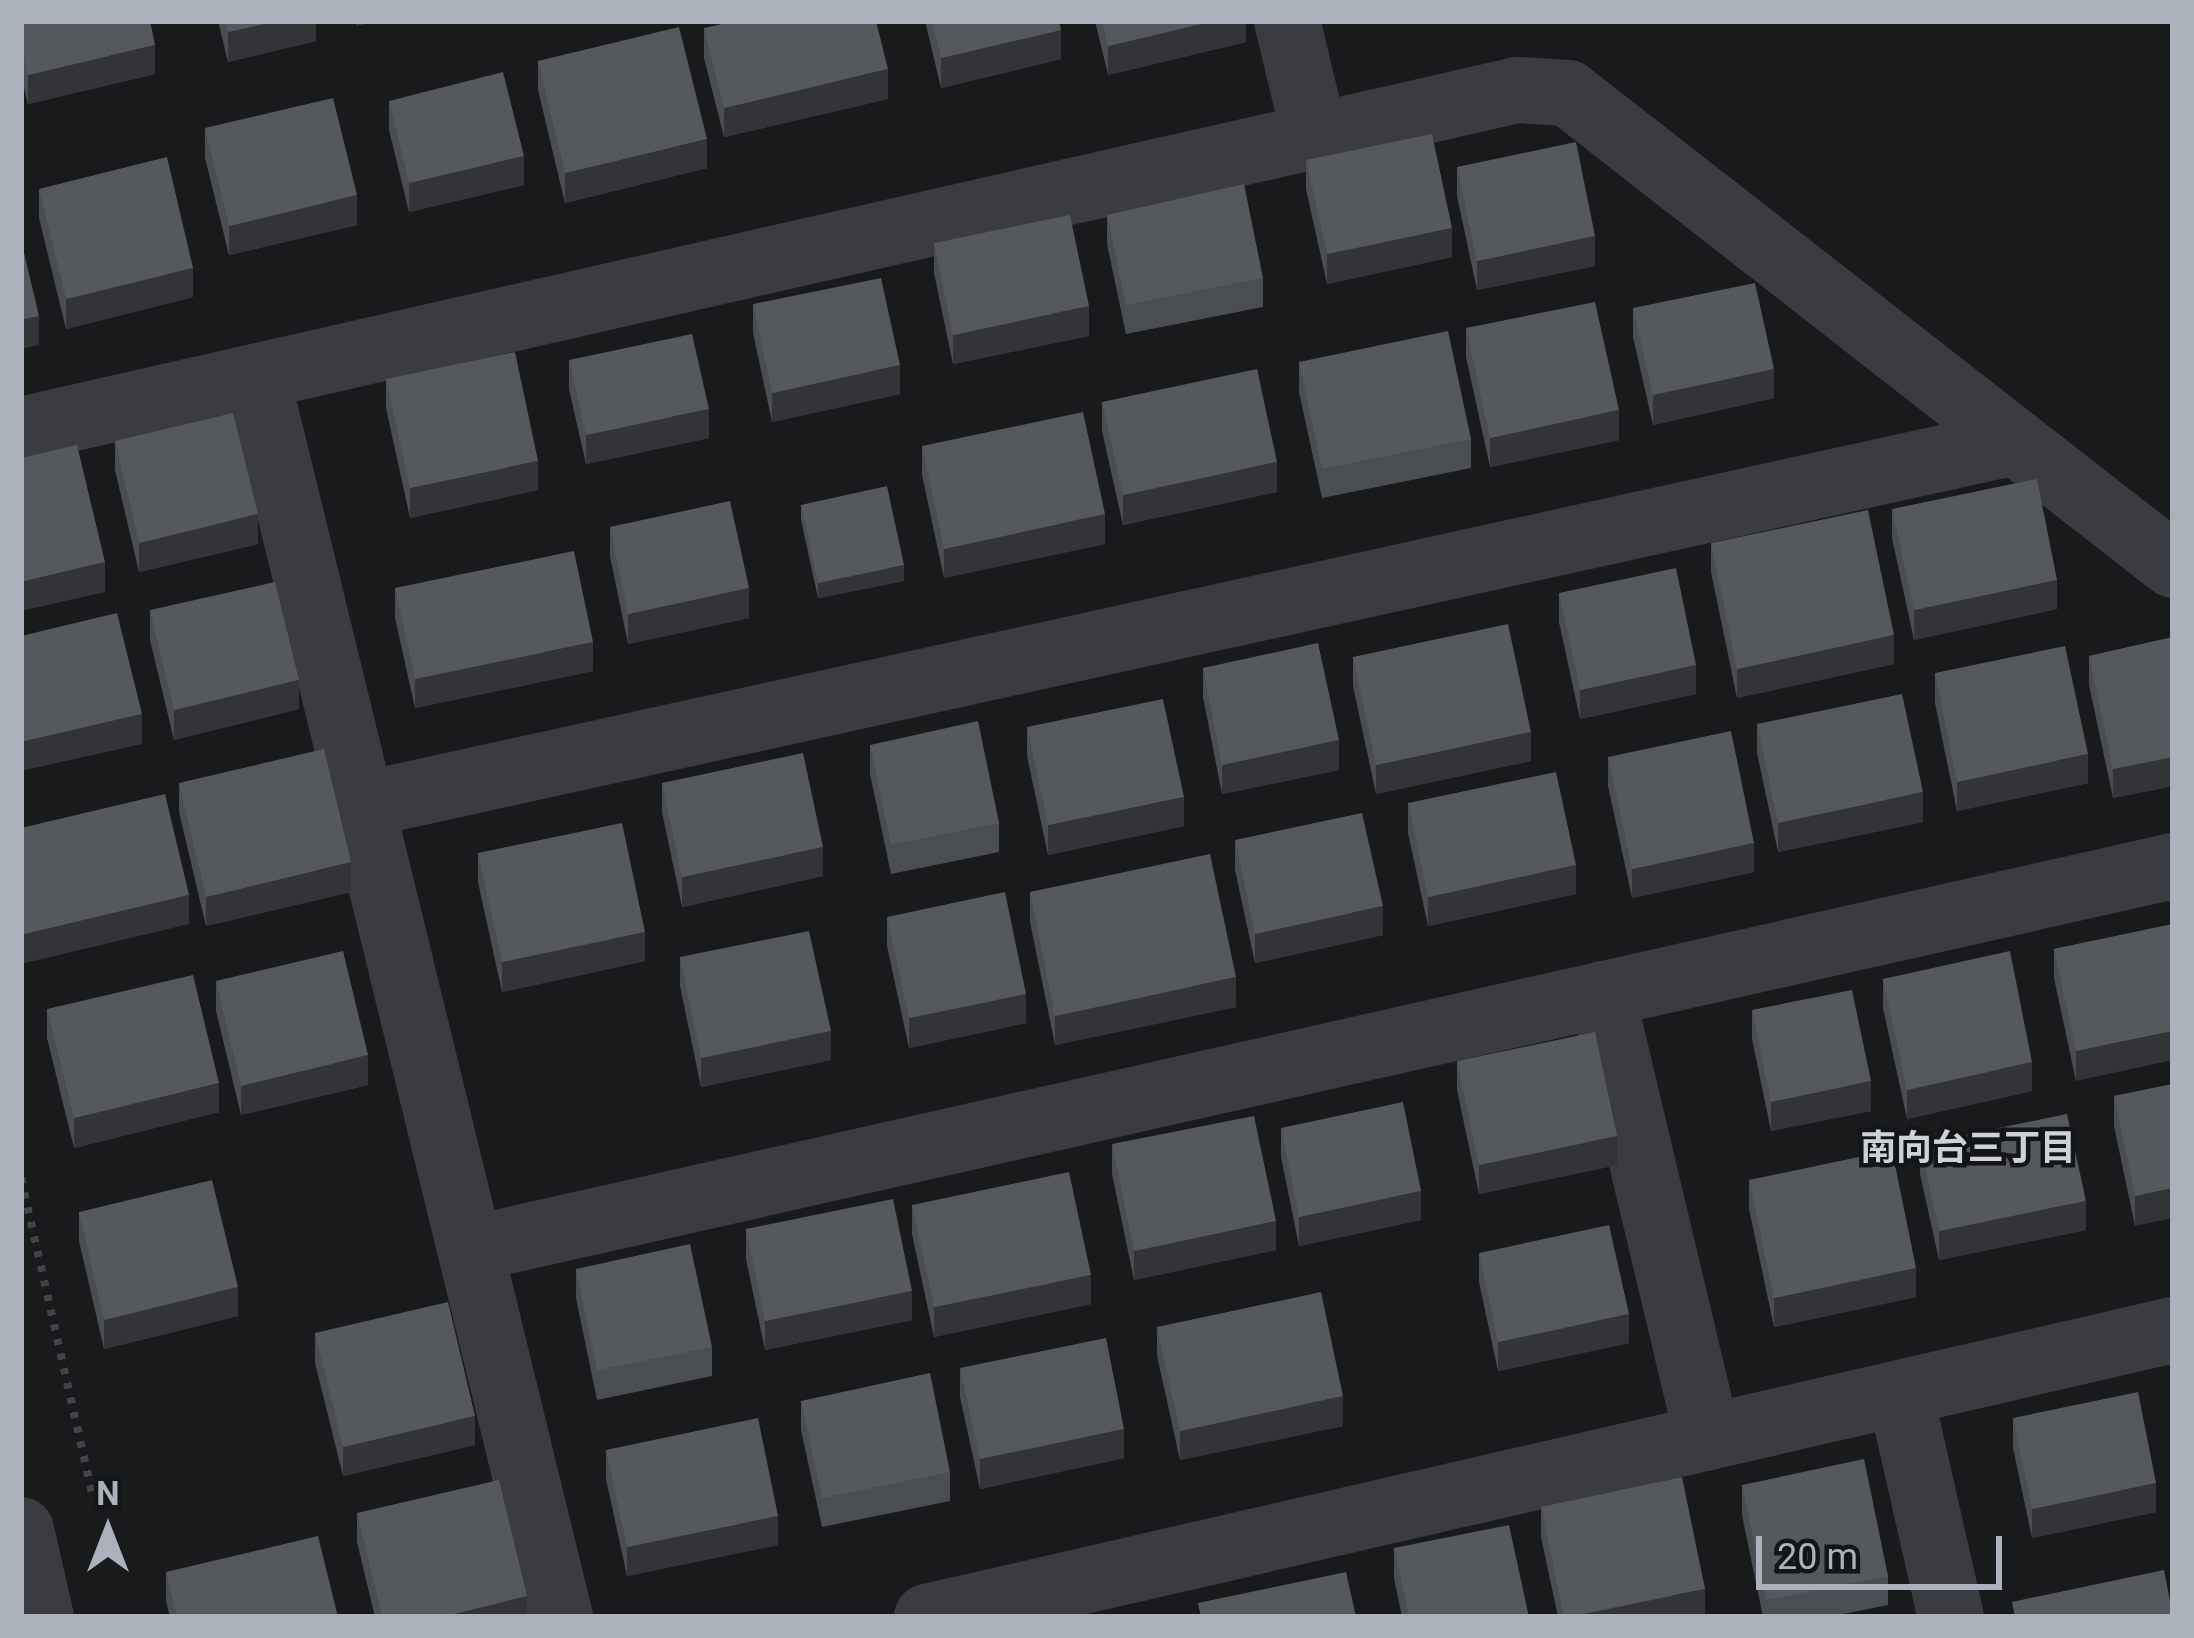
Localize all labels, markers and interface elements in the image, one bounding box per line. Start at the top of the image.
district label: 南向台三丁目 [1860,1127,2076,1171]
north arrow [48,1470,168,1590]
text: N [96,1474,120,1513]
scale bar [1762,1512,2008,1586]
text: 20 m [1777,1536,1858,1578]

